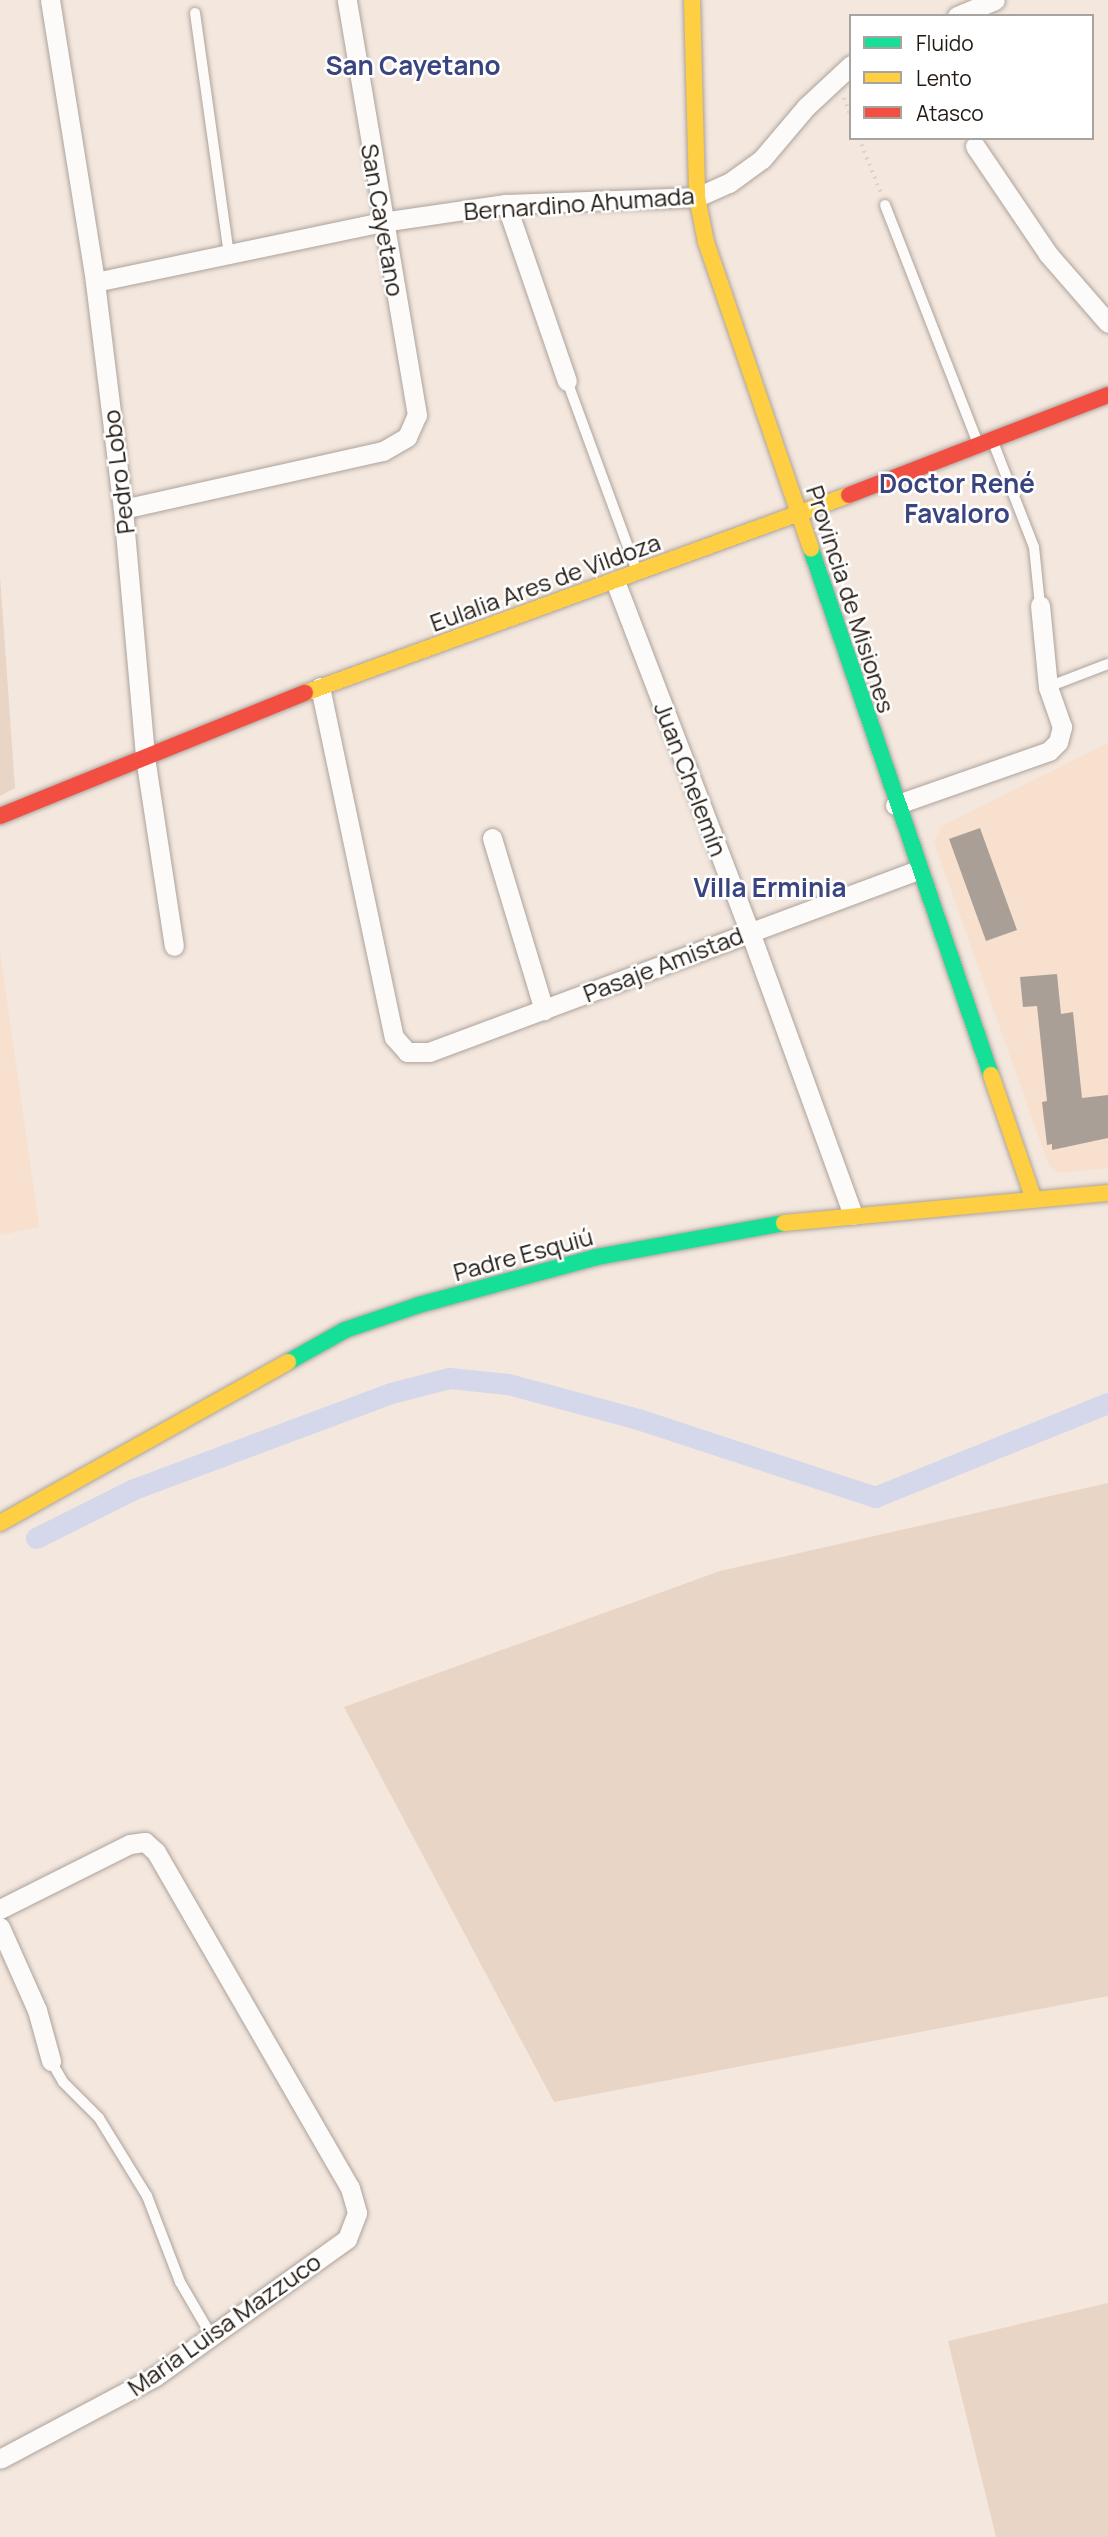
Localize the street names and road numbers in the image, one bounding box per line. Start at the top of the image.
street label: San Cayetano [355,141,411,299]
street label: Bernardino Ahumada [463,181,695,225]
street label: Pedro Lobo [96,408,140,536]
street label: Provincia de Misiones [801,482,901,716]
street label: Eulalia Ares de Vildoza [426,527,664,637]
street label: Juan Chelemín [648,698,734,860]
street label: Pasaje Amistad [579,920,747,1008]
street label: Padre Esquiú [450,1222,596,1286]
street label: Maria Luisa Mazzuco [122,2247,326,2401]

